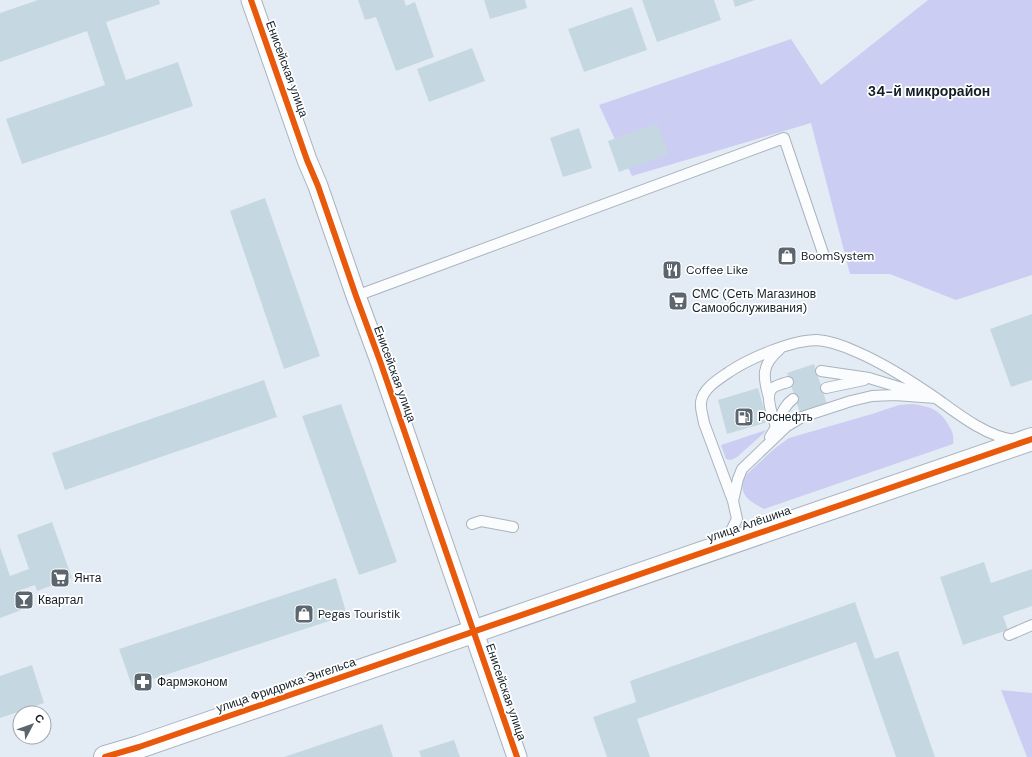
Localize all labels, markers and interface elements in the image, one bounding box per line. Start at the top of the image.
street label: Енисейская улица [262,19,312,120]
district label: 34-й микрорайон [868,82,990,100]
shop icon: BoomSystem [776,245,798,267]
place label: BoomSystem [801,248,874,264]
restaurant icon: Coffee Like [661,259,683,281]
place label: Coffee Like [686,262,748,278]
place label: СМС (Сеть Магазинов Самообслуживания) [692,286,816,316]
supermarket icon: СМС (Сеть Магазинов Самообслуживания) [667,290,689,312]
street label: Енисейская улица [370,324,420,425]
fuel station icon: Роснефть [733,406,755,428]
place label: Роснефть [758,409,813,425]
street label: улица Алёшина [705,502,793,546]
supermarket icon: Янта [49,567,71,589]
place label: Янта [74,570,102,586]
bar icon: Квартал [13,589,35,611]
place label: Квартал [38,592,83,608]
shop icon: Pegas Touristik [293,603,315,625]
place label: Pegas Touristik [318,606,400,622]
street label: Енисейская улица [482,641,530,743]
street label: улица Фридриха Энгельса [214,654,358,716]
pharmacy icon: Фармэконом [132,671,154,693]
place label: Фармэконом [157,674,227,690]
north arrow [12,705,52,745]
text: С [32,711,47,726]

